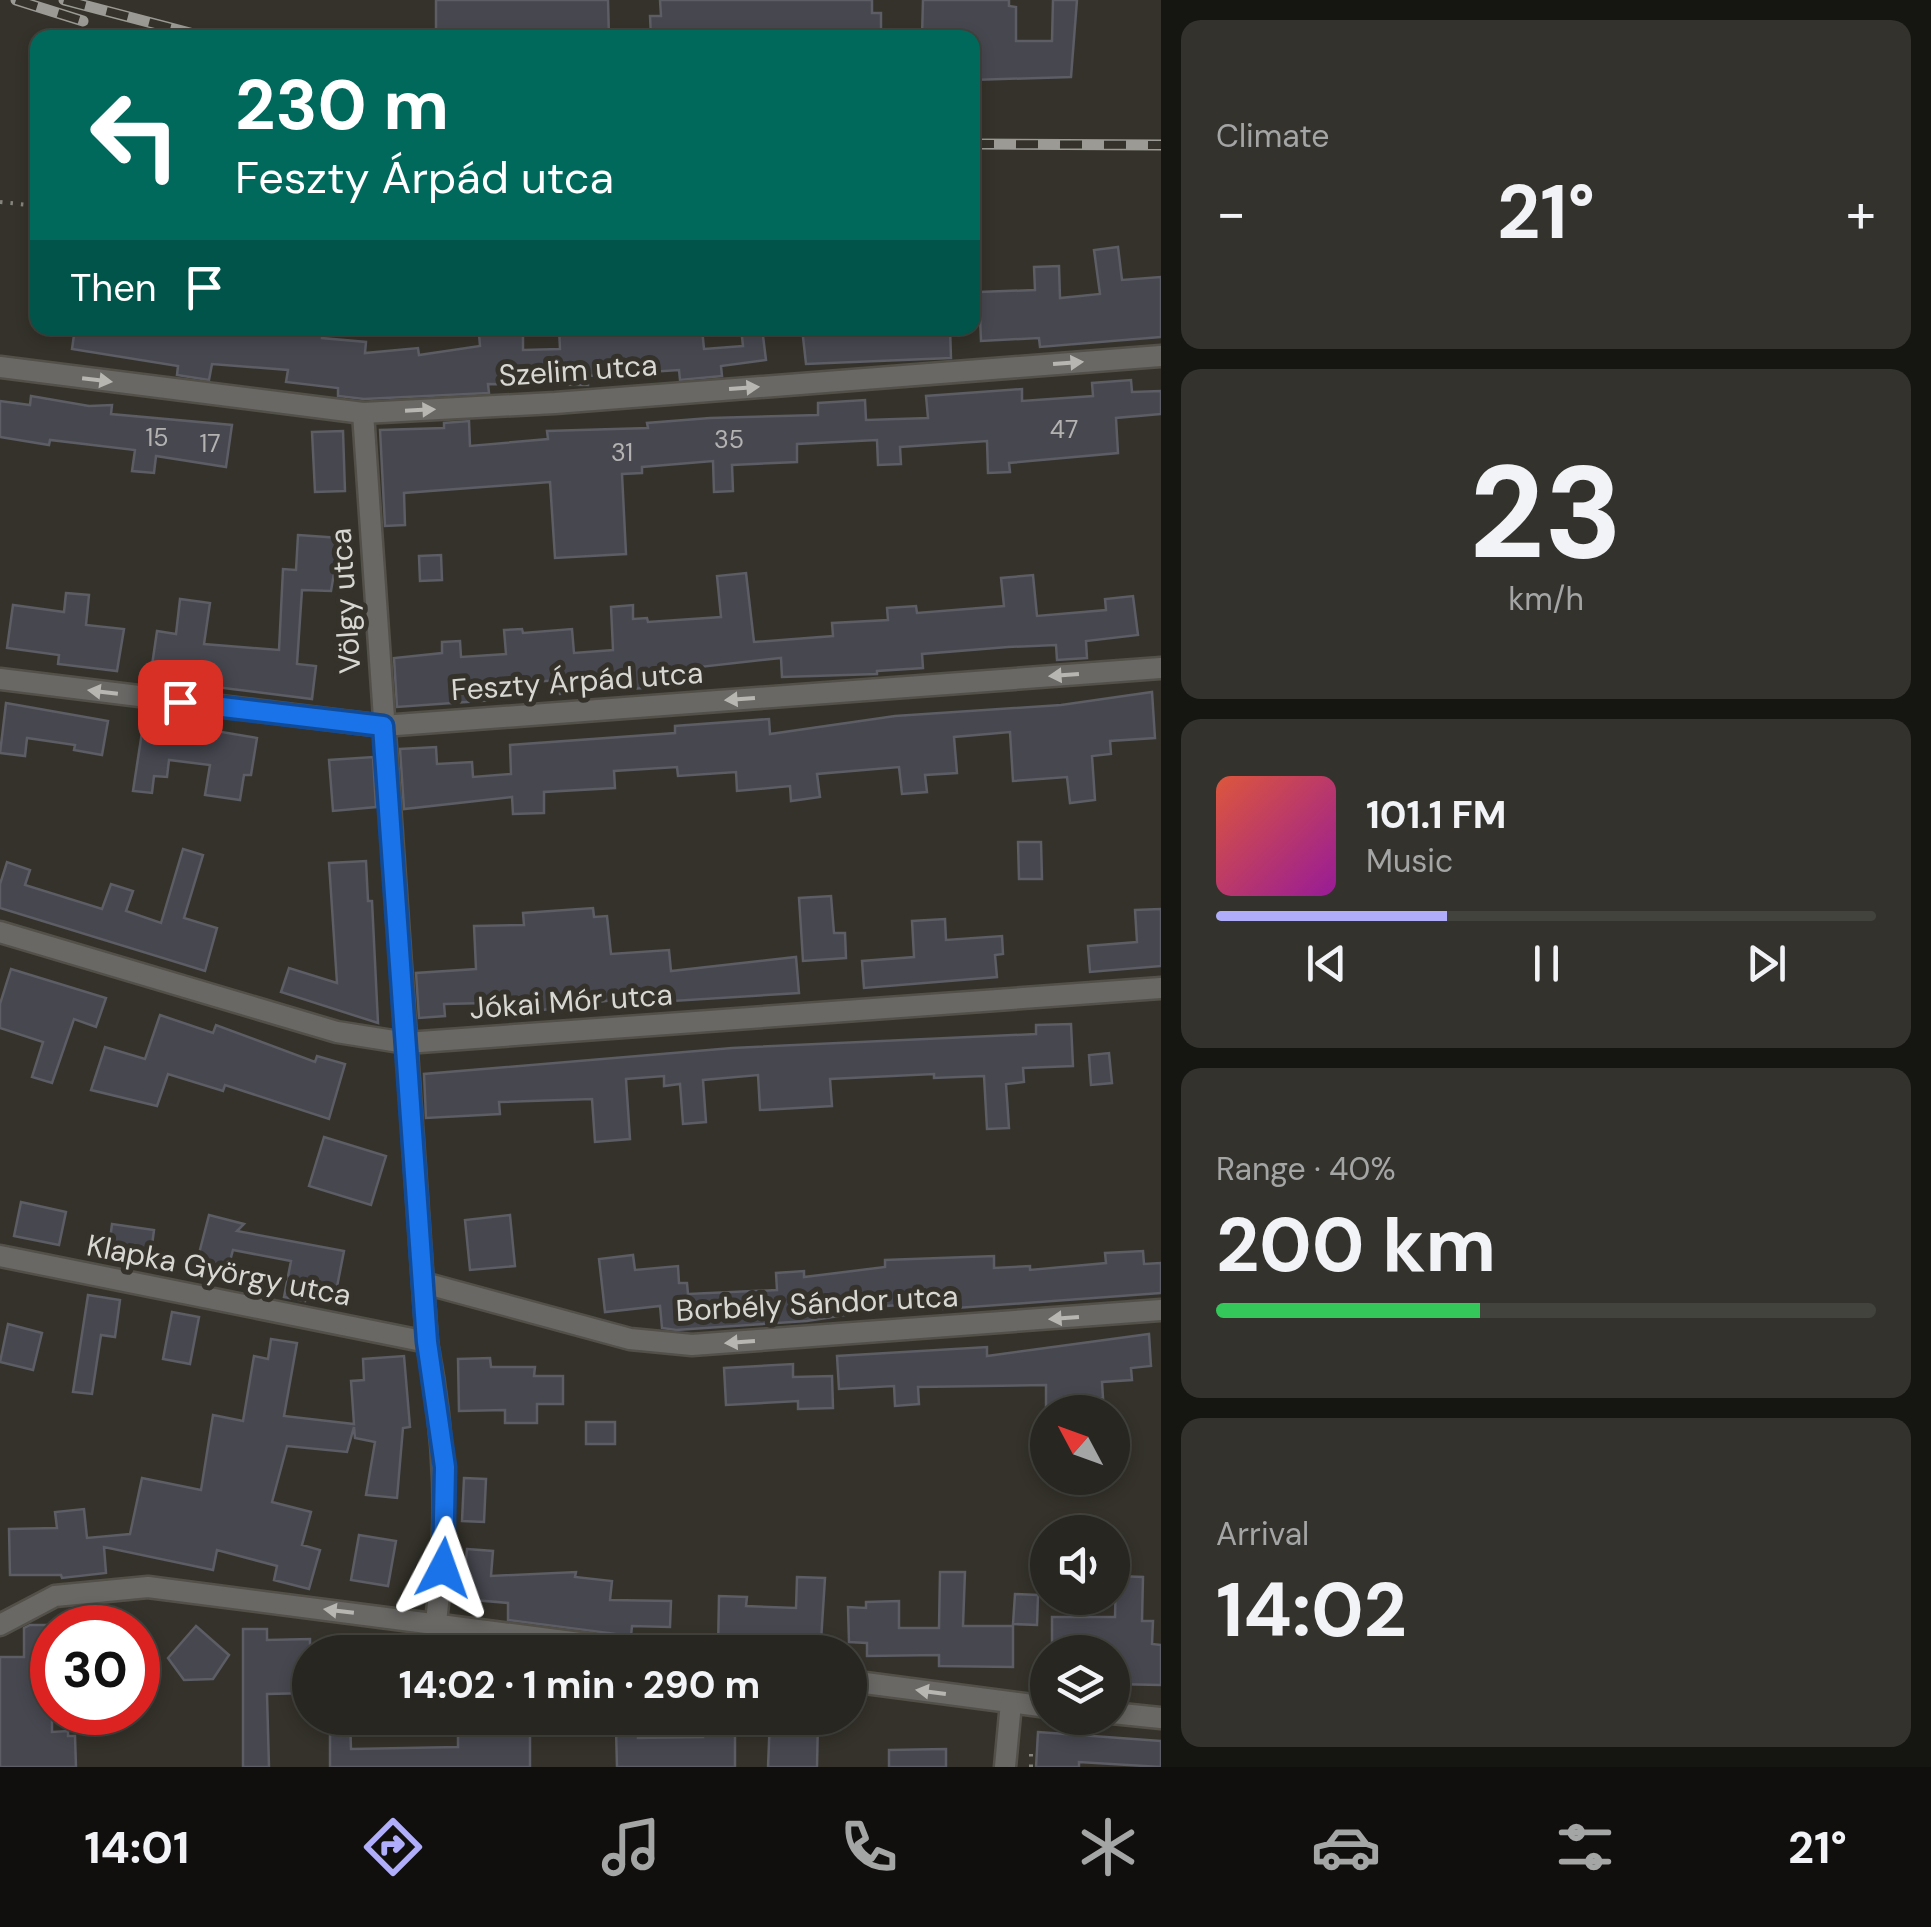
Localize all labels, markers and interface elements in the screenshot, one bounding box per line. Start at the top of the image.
text: 230 m [235,60,449,151]
icon: left [70,70,200,200]
text: Climate [1216,115,1330,157]
text: Feszty Árpád utca [235,148,614,207]
text: 21° [1497,164,1595,261]
text: − [1216,177,1246,249]
text: + [1846,177,1876,249]
icon: arrive [177,260,232,315]
text: Then [70,263,157,313]
street label: Szelim utca [497,345,659,395]
one-way arrow [1052,355,1084,371]
one-way arrow [81,372,113,388]
one-way arrow [728,380,760,396]
one-way arrow [404,402,436,418]
house number: 47 [1050,413,1078,446]
house number: 15 [145,421,169,454]
house number: 35 [714,423,744,456]
house number: 17 [199,427,221,460]
text: 23 [1469,428,1623,597]
house number: 31 [611,436,633,469]
street label: Völgy utca [320,527,370,675]
text: km/h [1508,578,1584,620]
street label: Feszty Árpád utca [450,653,704,709]
pin [138,660,223,745]
one-way arrow [1047,667,1079,683]
icon: arrive [153,675,208,730]
one-way arrow [86,684,118,700]
one-way arrow [723,692,755,708]
text: 101.1 FM [1366,790,1506,840]
text: Music [1366,840,1453,882]
icon: previous [1299,936,1354,991]
icon: pause [1519,936,1574,991]
icon: next [1739,936,1794,991]
street label: Jókai Mór utca [468,974,674,1028]
text: Range · 40% [1216,1148,1396,1190]
text: 200 km [1216,1197,1496,1294]
street label: Klapka György utca [83,1225,355,1315]
street label: Borbély Sándor utca [675,1276,959,1330]
one-way arrow [1047,1310,1079,1326]
one-way arrow [723,1334,755,1350]
north arrow [1030,1395,1130,1495]
map controls [1030,1395,1130,1735]
text: Arrival [1216,1513,1309,1555]
button: sound [1030,1515,1130,1615]
position arrow [391,1516,495,1620]
text: 14:02 [1216,1562,1407,1659]
one-way arrow [323,1602,354,1618]
speed limit sign: 30 [30,1605,160,1735]
button: layers [1030,1635,1130,1735]
text: 14:02 · 1 min · 290 m [399,1660,760,1710]
one-way arrow [914,1684,946,1700]
icon: directions [358,1812,428,1882]
icon: music [596,1812,666,1882]
icon: phone [834,1812,904,1882]
icon: climate [1073,1812,1143,1882]
icon: car [1311,1812,1381,1882]
icon: filters [1550,1812,1620,1882]
text: 14:01 [84,1818,189,1877]
text: 21° [1788,1818,1847,1877]

